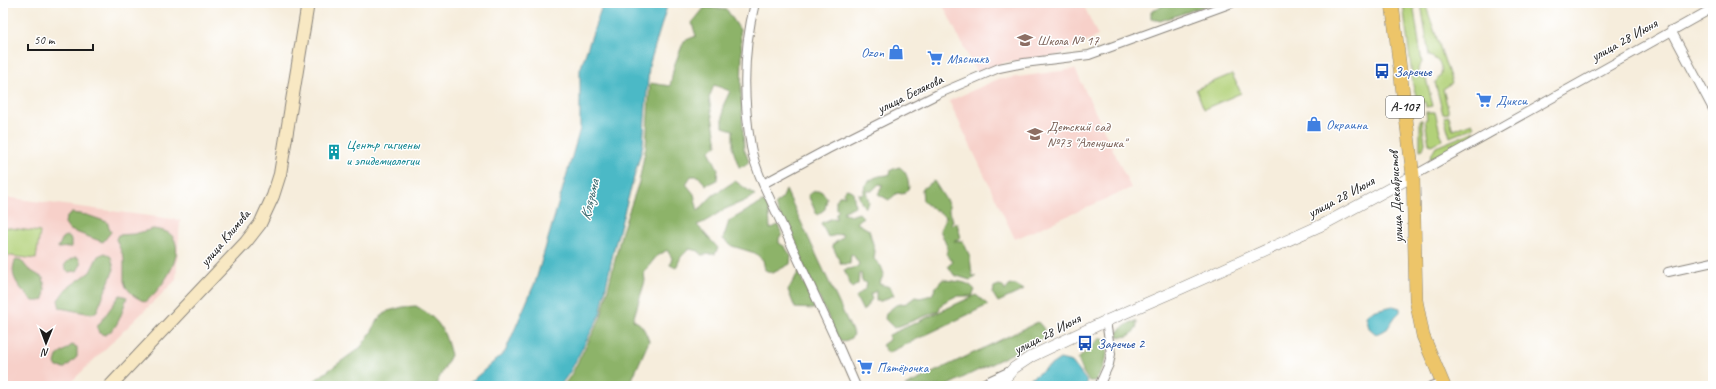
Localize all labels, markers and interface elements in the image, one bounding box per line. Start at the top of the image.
street label: улица 28 Июня [1587,14,1661,66]
scale bar [28,26,93,52]
school or university icon: Школа № 17 [1016,31,1034,49]
text: 50 m [34,32,56,48]
place label: Школа № 17 [1037,32,1100,49]
shop icon: Ozon [887,43,905,61]
place label: Ozon [861,44,885,61]
supermarket icon: Мясникъ [926,49,944,67]
place label: Мясникъ [947,50,989,67]
bus stop icon: Заречье [1373,62,1391,80]
place label: Заречье [1394,63,1433,80]
street label: улица Белякова [873,70,946,118]
supermarket icon: Дикси [1475,91,1493,109]
place label: Дикси [1496,92,1528,109]
road number: А-107 [1386,96,1424,118]
shop icon: Окраина [1305,115,1323,133]
place label: Окраина [1326,116,1369,133]
place label: Детский сад №73 "Аленушка" [1047,118,1129,151]
school or university icon: Детский сад №73 "Аленушка" [1026,125,1044,143]
place label: Центр гигиены и эпидемиологии [346,136,421,169]
building icon: Центр гигиены и эпидемиологии [325,143,343,161]
street label: улица Декабристов [1385,148,1407,244]
street label: улица 28 Июня [1304,172,1378,222]
water label: Клязьма [576,176,605,222]
street label: улица Климова [196,205,254,271]
street label: улица 28 Июня [1010,309,1085,359]
north arrow [26,323,66,363]
bus stop icon: Заречье 2 [1076,334,1094,352]
place label: Заречье 2 [1097,335,1146,352]
text: N [40,346,49,360]
supermarket icon: Пятёрочка [856,358,874,376]
place label: Пятёрочка [877,359,930,376]

